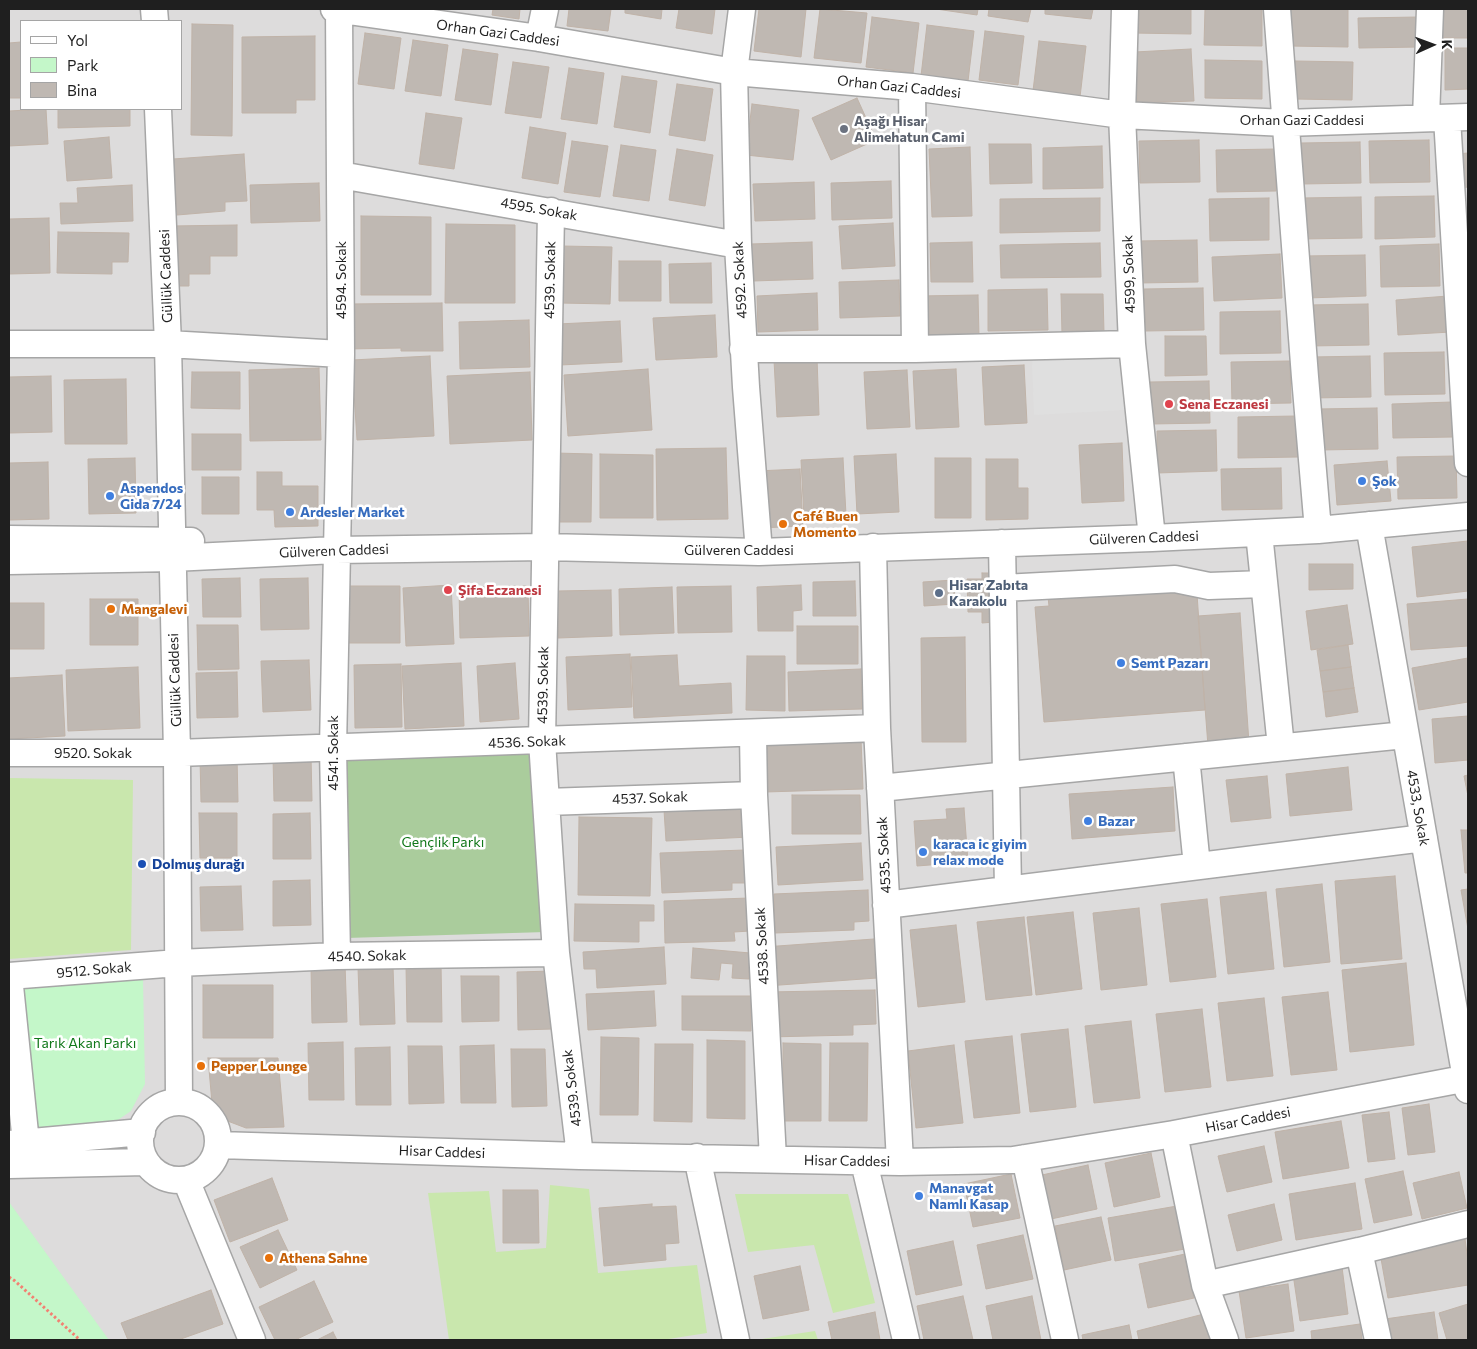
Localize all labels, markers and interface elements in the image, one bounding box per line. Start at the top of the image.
street label: Orhan Gazi Caddesi [435,16,561,50]
legend [20,20,182,110]
north arrow [1407,20,1457,70]
text: Yol [67,31,88,49]
text: K [1439,39,1456,50]
text: Park [67,56,98,74]
street label: Orhan Gazi Caddesi [836,72,962,102]
text: Bina [67,81,97,99]
street label: Orhan Gazi Caddesi [1240,112,1364,128]
place label: Aşağı Hisar Alimehatun Cami [854,113,965,146]
marker: Aşağı Hisar Alimehatun Cami [838,123,850,135]
street label: 4595. Sokak [499,194,579,224]
street label: Güllük Caddesi [156,229,176,323]
street label: 4599, Sokak [1119,235,1139,313]
street label: 4594. Sokak [333,241,349,319]
street label: 4539. Sokak [541,241,559,319]
street label: 4592. Sokak [730,241,750,319]
place label: Sena Eczanesi [1179,396,1269,412]
marker: Sena Eczanesi [1163,398,1175,410]
place label: Şok [1372,473,1397,489]
marker: Şok [1356,475,1368,487]
place label: Aspendos Gida 7/24 [120,480,183,512]
marker: Aspendos Gida 7/24 [104,490,116,502]
place label: Ardesler Market [300,504,405,520]
marker: Ardesler Market [284,506,296,518]
place label: Café Buen Momento [793,508,858,540]
marker: Café Buen Momento [777,518,789,530]
street label: Gülveren Caddesi [1089,528,1199,548]
street label: Gülveren Caddesi [279,541,389,561]
street label: Gülveren Caddesi [684,542,794,558]
place label: Hisar Zabıta Karakolu [949,577,1028,610]
place label: Şifa Eczanesi [458,582,542,598]
marker: Şifa Eczanesi [442,584,454,596]
marker: Hisar Zabıta Karakolu [933,587,945,599]
place label: Mangalevi [121,601,187,617]
marker: Mangalevi [105,603,117,615]
street label: Güllük Caddesi [165,633,185,727]
street label: 4539. Sokak [534,646,552,724]
place label: Semt Pazarı [1131,655,1208,671]
marker: Semt Pazarı [1115,657,1127,669]
street label: 4541. Sokak [325,715,341,791]
street label: 4536. Sokak [488,732,566,752]
street label: 9520. Sokak [54,745,132,761]
street label: 4533, Sokak [1403,769,1433,847]
street label: 4537. Sokak [612,788,688,808]
place label: Bazar [1098,813,1135,829]
marker: Bazar [1082,815,1094,827]
street label: 4535. Sokak [874,816,894,894]
park label: Gençlik Parkı [402,834,484,850]
place label: karaca ic giyim relax mode [933,836,1027,869]
marker: karaca ic giyim relax mode [917,846,929,858]
place label: Dolmuş durağı [152,856,245,872]
marker: Dolmuş durağı [136,858,148,870]
street label: 4538. Sokak [752,907,772,985]
street label: 4540. Sokak [327,947,407,965]
street label: 9512. Sokak [56,958,132,982]
park label: Tarık Akan Parkı [34,1035,136,1051]
street label: 4539. Sokak [559,1048,585,1128]
place label: Pepper Lounge [211,1058,307,1074]
marker: Pepper Lounge [195,1060,207,1072]
street label: Hisar Caddesi [1204,1104,1292,1136]
street label: Hisar Caddesi [398,1142,486,1162]
street label: Hisar Caddesi [804,1152,890,1170]
place label: Manavgat Namlı Kasap [929,1180,1009,1212]
marker: Manavgat Namlı Kasap [913,1190,925,1202]
place label: Athena Sahne [279,1250,367,1266]
marker: Athena Sahne [263,1252,275,1264]

